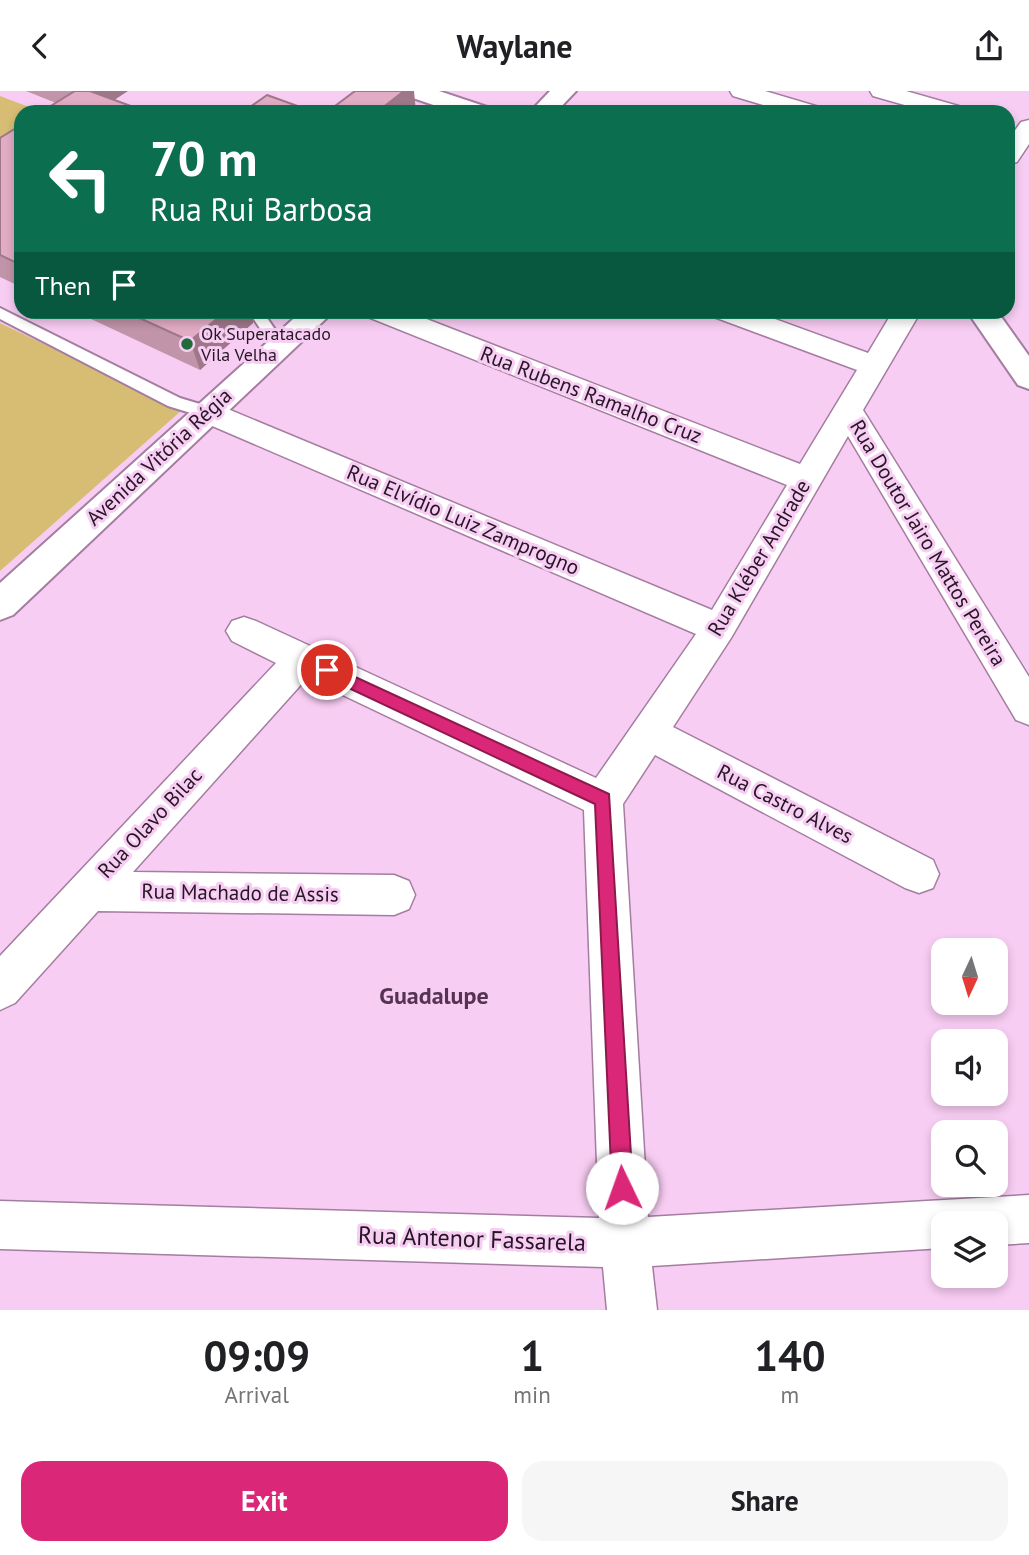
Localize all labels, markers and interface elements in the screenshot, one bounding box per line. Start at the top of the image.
text: Waylane [456,25,573,67]
icon: back [21,27,59,65]
icon: share [970,27,1008,65]
text: 70 m [150,126,257,190]
icon: left [35,133,126,224]
text: Rua Rui Barbosa [150,188,373,230]
icon: arrive [105,266,143,304]
text: Then [35,269,91,302]
place label: Ok Superatacado Vila Velha [200,322,331,366]
marker: Ok Superatacado Vila Velha [179,336,195,352]
street label: Rua Rubens Ramalho Cruz [476,340,706,449]
street label: Avenida Vitória Régia [80,382,237,531]
street label: Rua Doutor Jairo Mattos Pereira [844,415,1013,671]
street label: Rua Elvídio Luiz Zamprogno [343,458,584,581]
street label: Rua Kléber Andrade [701,475,816,641]
pin [297,640,357,700]
icon: arrive [308,651,346,689]
street label: Rua Castro Alves [713,758,858,849]
street label: Rua Olavo Bilac [92,762,208,884]
street label: Rua Machado de Assis [141,877,339,908]
north arrow [931,938,1008,1015]
map controls [931,938,1008,1288]
district label: Guadalupe [379,980,489,1011]
button: sound [931,1029,1008,1106]
button: search [931,1120,1008,1197]
position arrow [585,1151,659,1225]
button: layers [931,1211,1008,1288]
street label: Rua Antenor Fassarela [358,1219,586,1258]
text: 09:09 [203,1328,310,1383]
text: 1 [520,1328,544,1383]
text: 140 [754,1328,826,1383]
text: Arrival [224,1380,289,1409]
text: min [513,1380,551,1409]
text: m [781,1380,799,1409]
button: Exit [21,1461,508,1541]
button: Share [522,1461,1008,1541]

